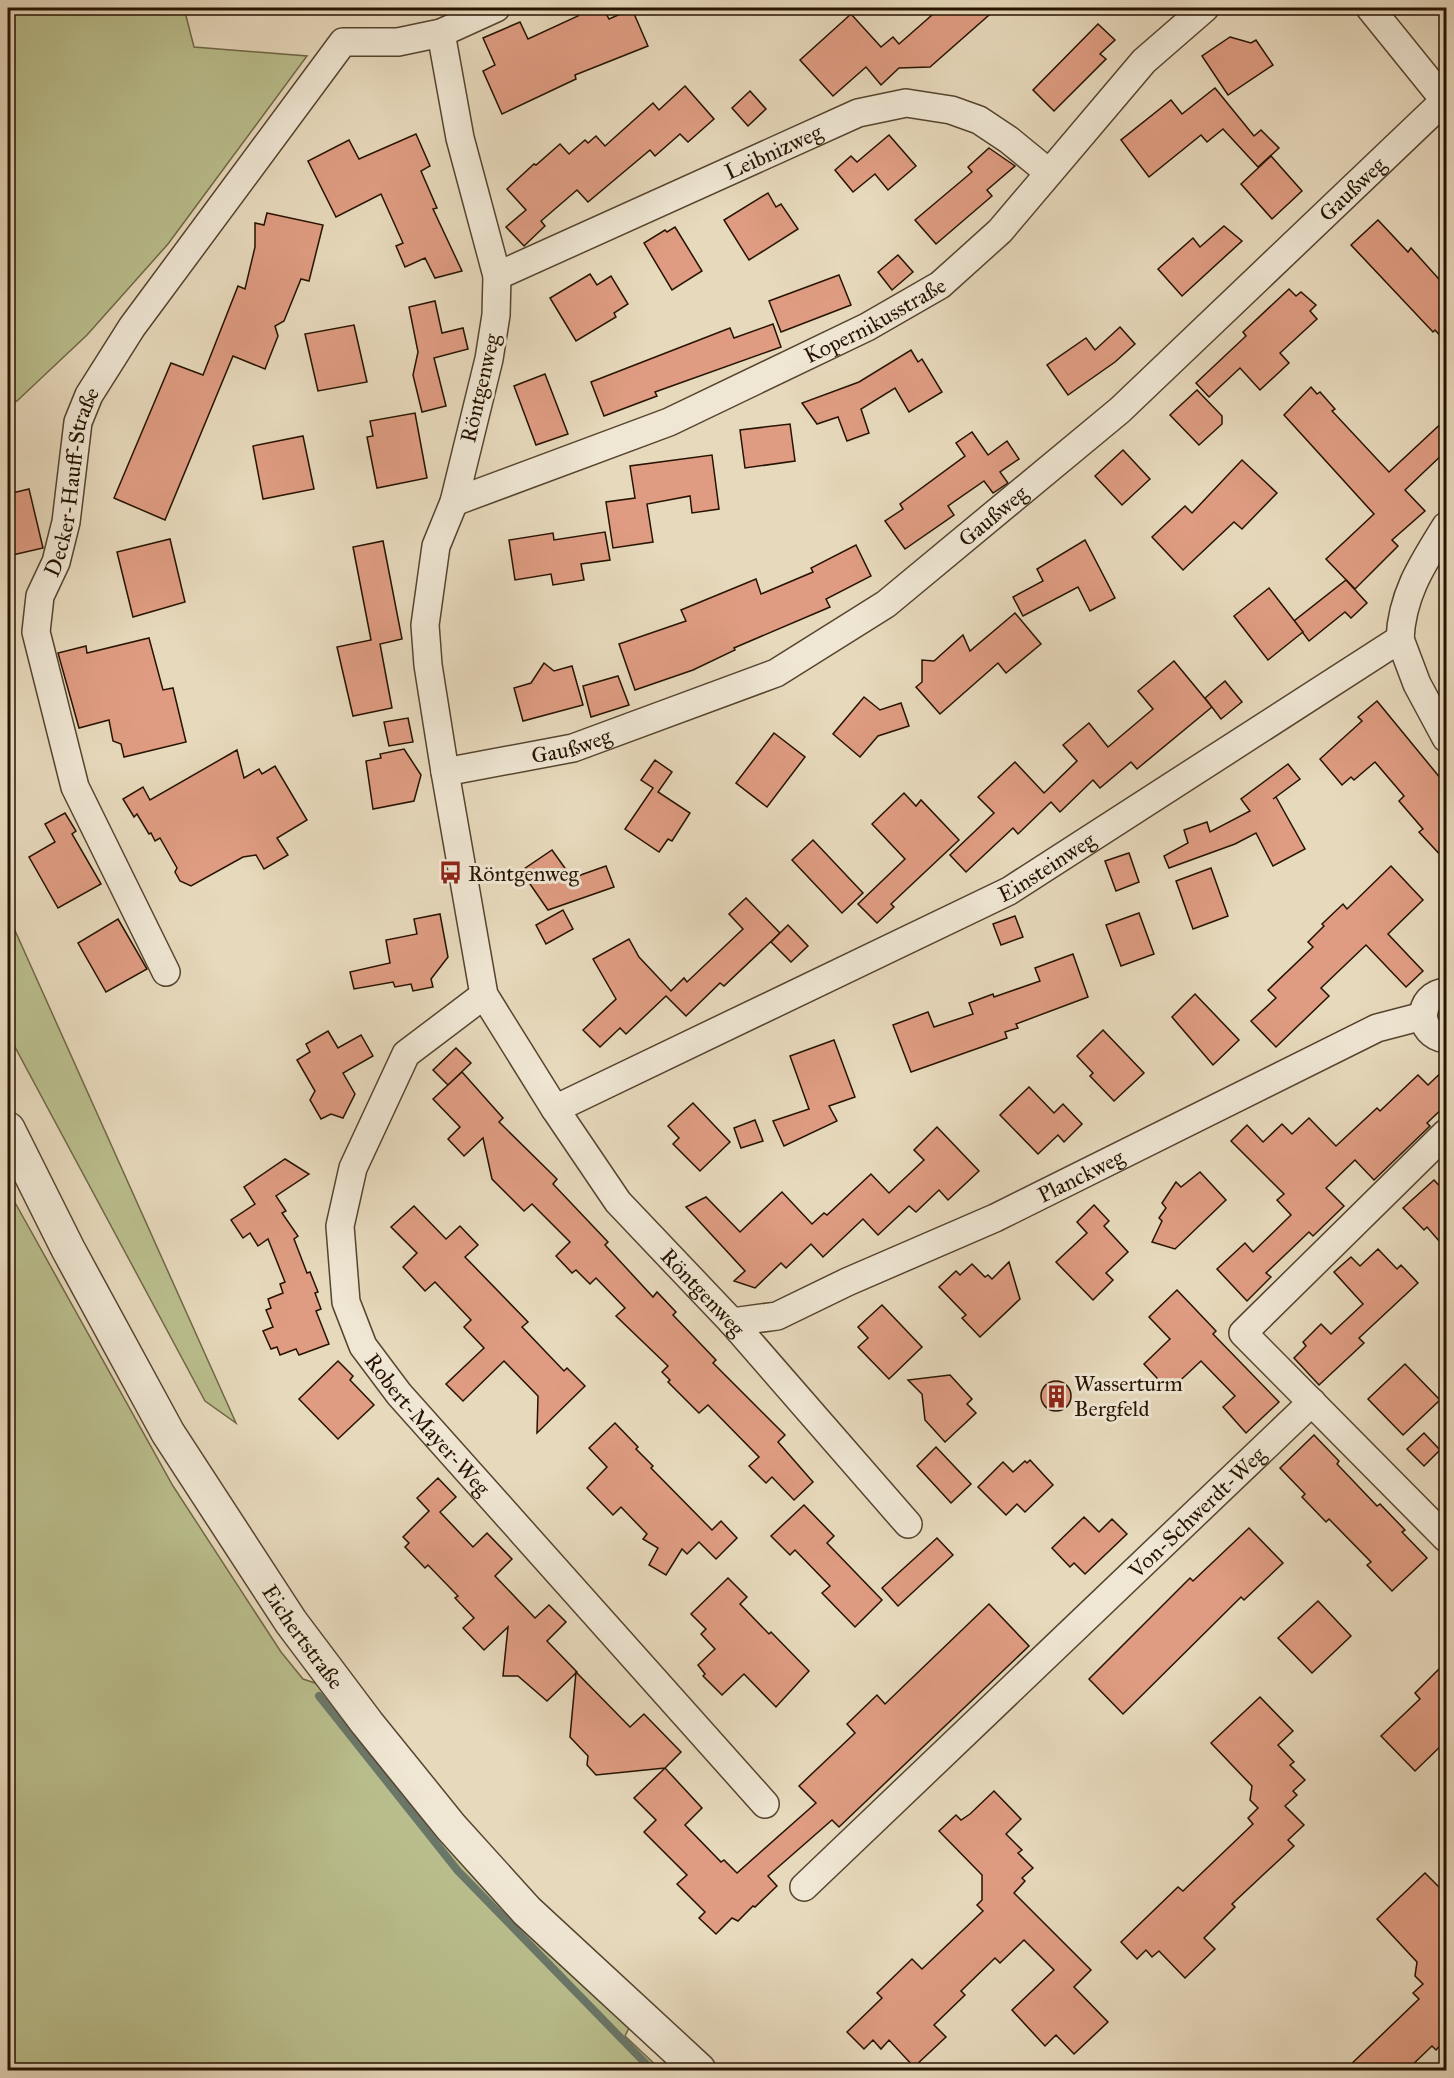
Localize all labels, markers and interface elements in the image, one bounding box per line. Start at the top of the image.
street label: Leibnizweg [720,117,827,185]
street label: Gaußweg [1313,150,1391,227]
street label: Kopernikusstraße [799,271,950,369]
street label: Röntgenweg [454,330,506,445]
street label: Decker-Hauff-Straße [38,381,105,581]
street label: Gaußweg [953,479,1033,552]
street label: Gaußweg [529,721,616,769]
street label: Einsteinweg [994,825,1101,908]
bus stop icon: Röntgenweg [437,860,463,886]
place label: Röntgenweg [468,860,580,887]
street label: Planckweg [1033,1142,1129,1208]
street label: Röntgenweg [655,1242,752,1342]
street label: Robert-Mayer-Weg [359,1348,497,1501]
place label: Wasserturm Bergfeld [1074,1370,1183,1422]
building icon: Wasserturm Bergfeld [1043,1383,1069,1409]
street label: Von-Schwerdt-Weg [1122,1440,1271,1584]
street label: Eichertstraße [257,1579,350,1694]

